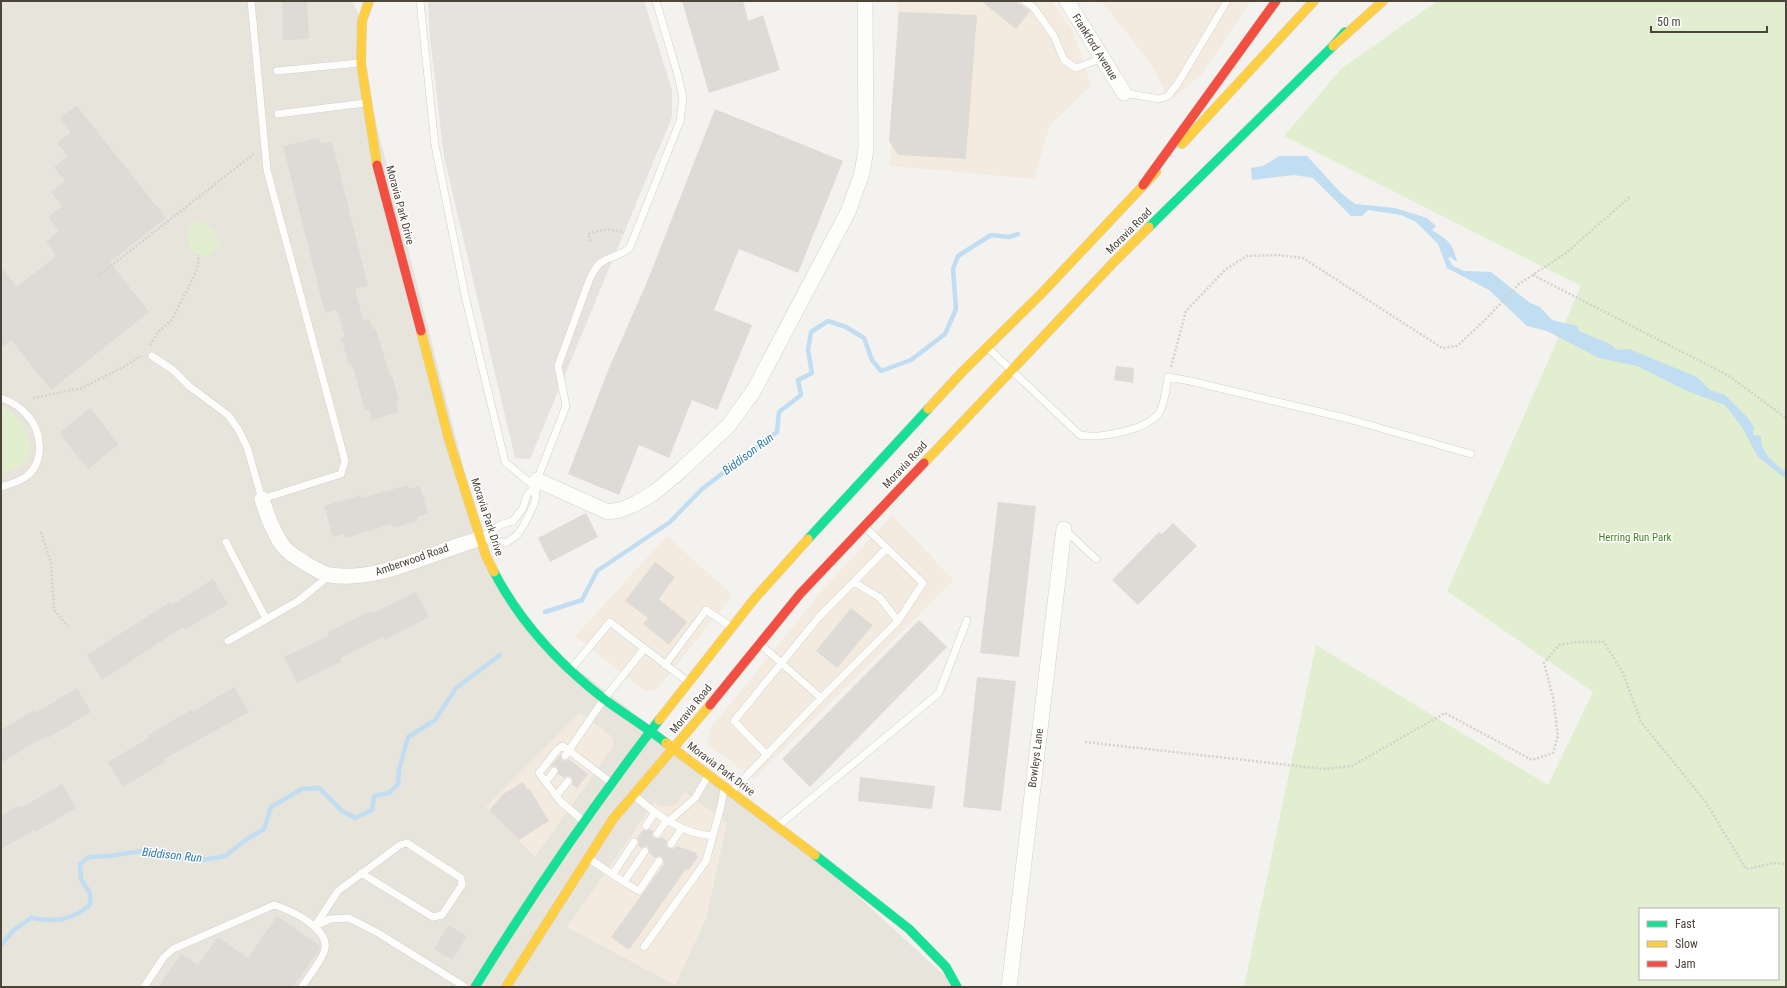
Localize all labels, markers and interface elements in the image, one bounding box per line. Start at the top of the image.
scale bar [1651,8,1767,34]
street label: Frankford Avenue [1069,11,1121,83]
text: 50 m [1657,15,1681,29]
street label: Moravia Park Drive [383,164,417,246]
street label: Moravia Road [1103,205,1155,257]
water label: Biddison Run [720,430,777,478]
street label: Moravia Road [880,439,930,491]
street label: Moravia Park Drive [468,476,506,558]
park label: Herring Run Park [1598,531,1672,544]
street label: Amberwood Road [374,541,450,579]
street label: Moravia Road [667,682,715,736]
street label: Bowleys Lane [1026,728,1046,788]
street label: Moravia Park Drive [685,739,757,799]
water label: Biddison Run [141,845,203,865]
legend [1639,908,1779,980]
text: Fast [1675,917,1696,931]
text: Slow [1675,937,1698,951]
text: Jam [1675,957,1696,971]

